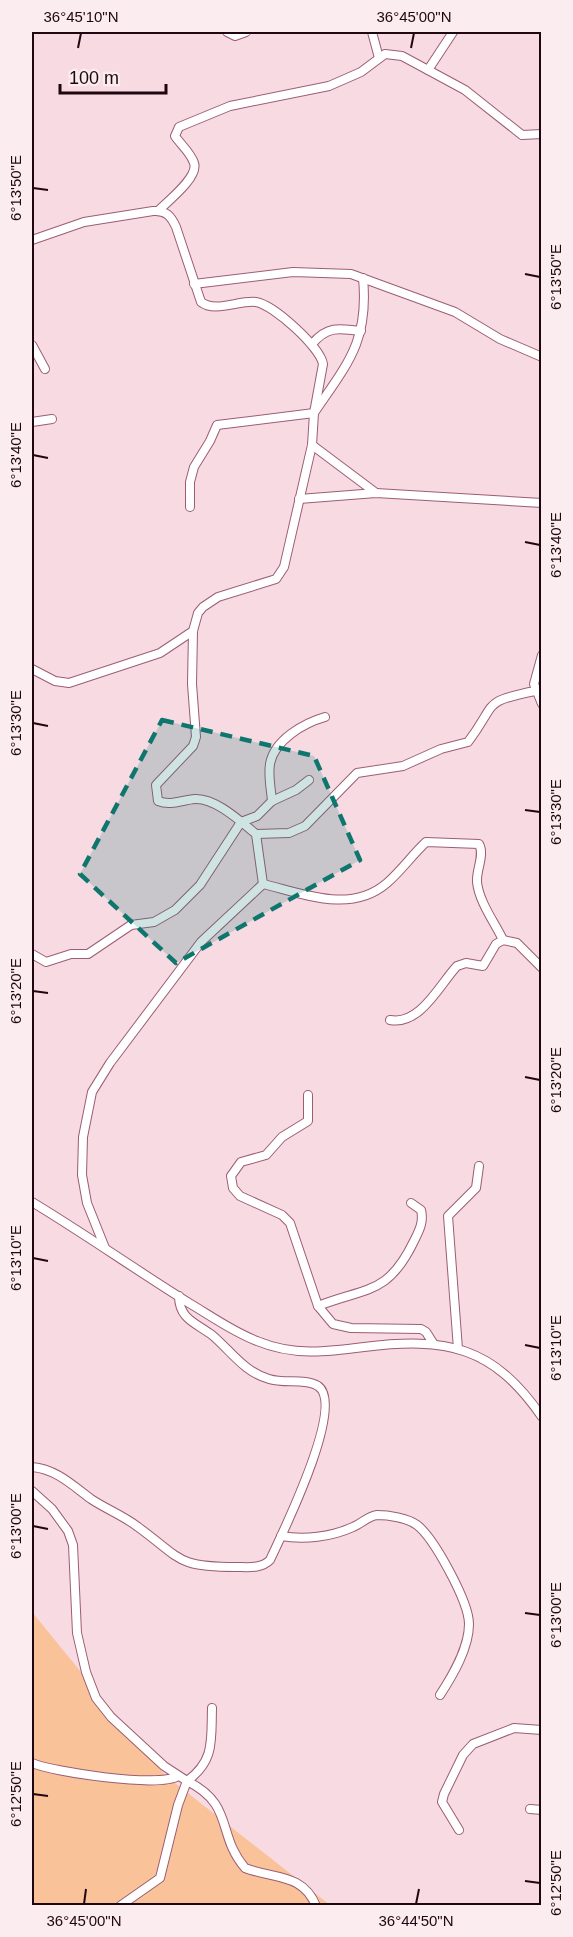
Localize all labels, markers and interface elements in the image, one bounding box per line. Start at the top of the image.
text: 36°45'10"N [43,8,119,25]
text: 36°45'00"N [376,8,452,25]
scale bar [60,57,166,95]
text: 100 m [69,68,119,88]
text: 6°13'50"E [7,155,24,221]
text: 6°13'50"E [547,244,564,310]
text: 6°13'40"E [7,422,24,488]
text: 6°13'40"E [547,512,564,578]
text: 6°13'30"E [7,690,24,756]
text: 6°13'30"E [547,779,564,845]
text: 6°13'20"E [7,958,24,1024]
text: 6°13'20"E [547,1047,564,1113]
text: 6°13'10"E [7,1225,24,1291]
text: 6°13'10"E [547,1315,564,1381]
text: 6°13'00"E [7,1493,24,1559]
text: 6°13'00"E [547,1582,564,1648]
text: 6°12'50"E [7,1761,24,1827]
text: 6°12'50"E [547,1850,564,1916]
text: 36°45'00"N [46,1912,122,1929]
text: 36°44'50"N [378,1912,454,1929]

